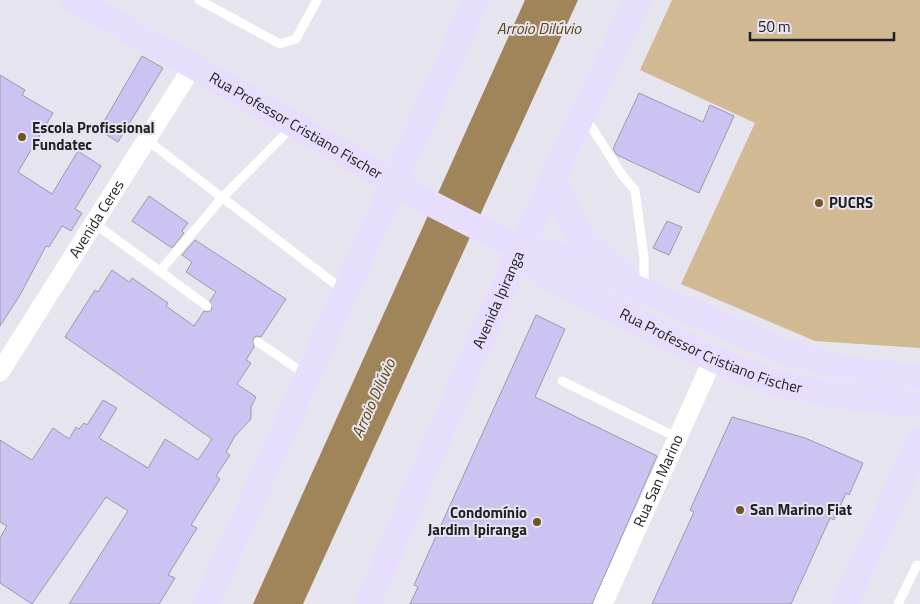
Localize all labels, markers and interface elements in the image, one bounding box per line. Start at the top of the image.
scale bar [750,10,894,42]
text: 50 m [758,15,791,38]
water label: Arroio Dilúvio [497,16,582,40]
street label: Rua Professor Cristiano Fischer [205,66,387,185]
place label: Escola Profissional Fundatec [32,116,155,156]
marker: Escola Profissional Fundatec [16,131,28,143]
street label: Avenida Ceres [63,175,130,262]
place label: PUCRS [829,191,873,214]
marker: PUCRS [813,197,825,209]
street label: Avenida Ipiranga [466,247,530,352]
street label: Rua Professor Cristiano Fischer [616,302,805,399]
water label: Arroio Dilúvio [345,354,402,441]
street label: Rua San Marino [627,430,689,531]
place label: San Marino Fiat [750,498,852,521]
place label: Condomínio Jardim Ipiranga [428,501,527,541]
marker: San Marino Fiat [734,504,746,516]
marker: Condomínio Jardim Ipiranga [531,516,543,528]

